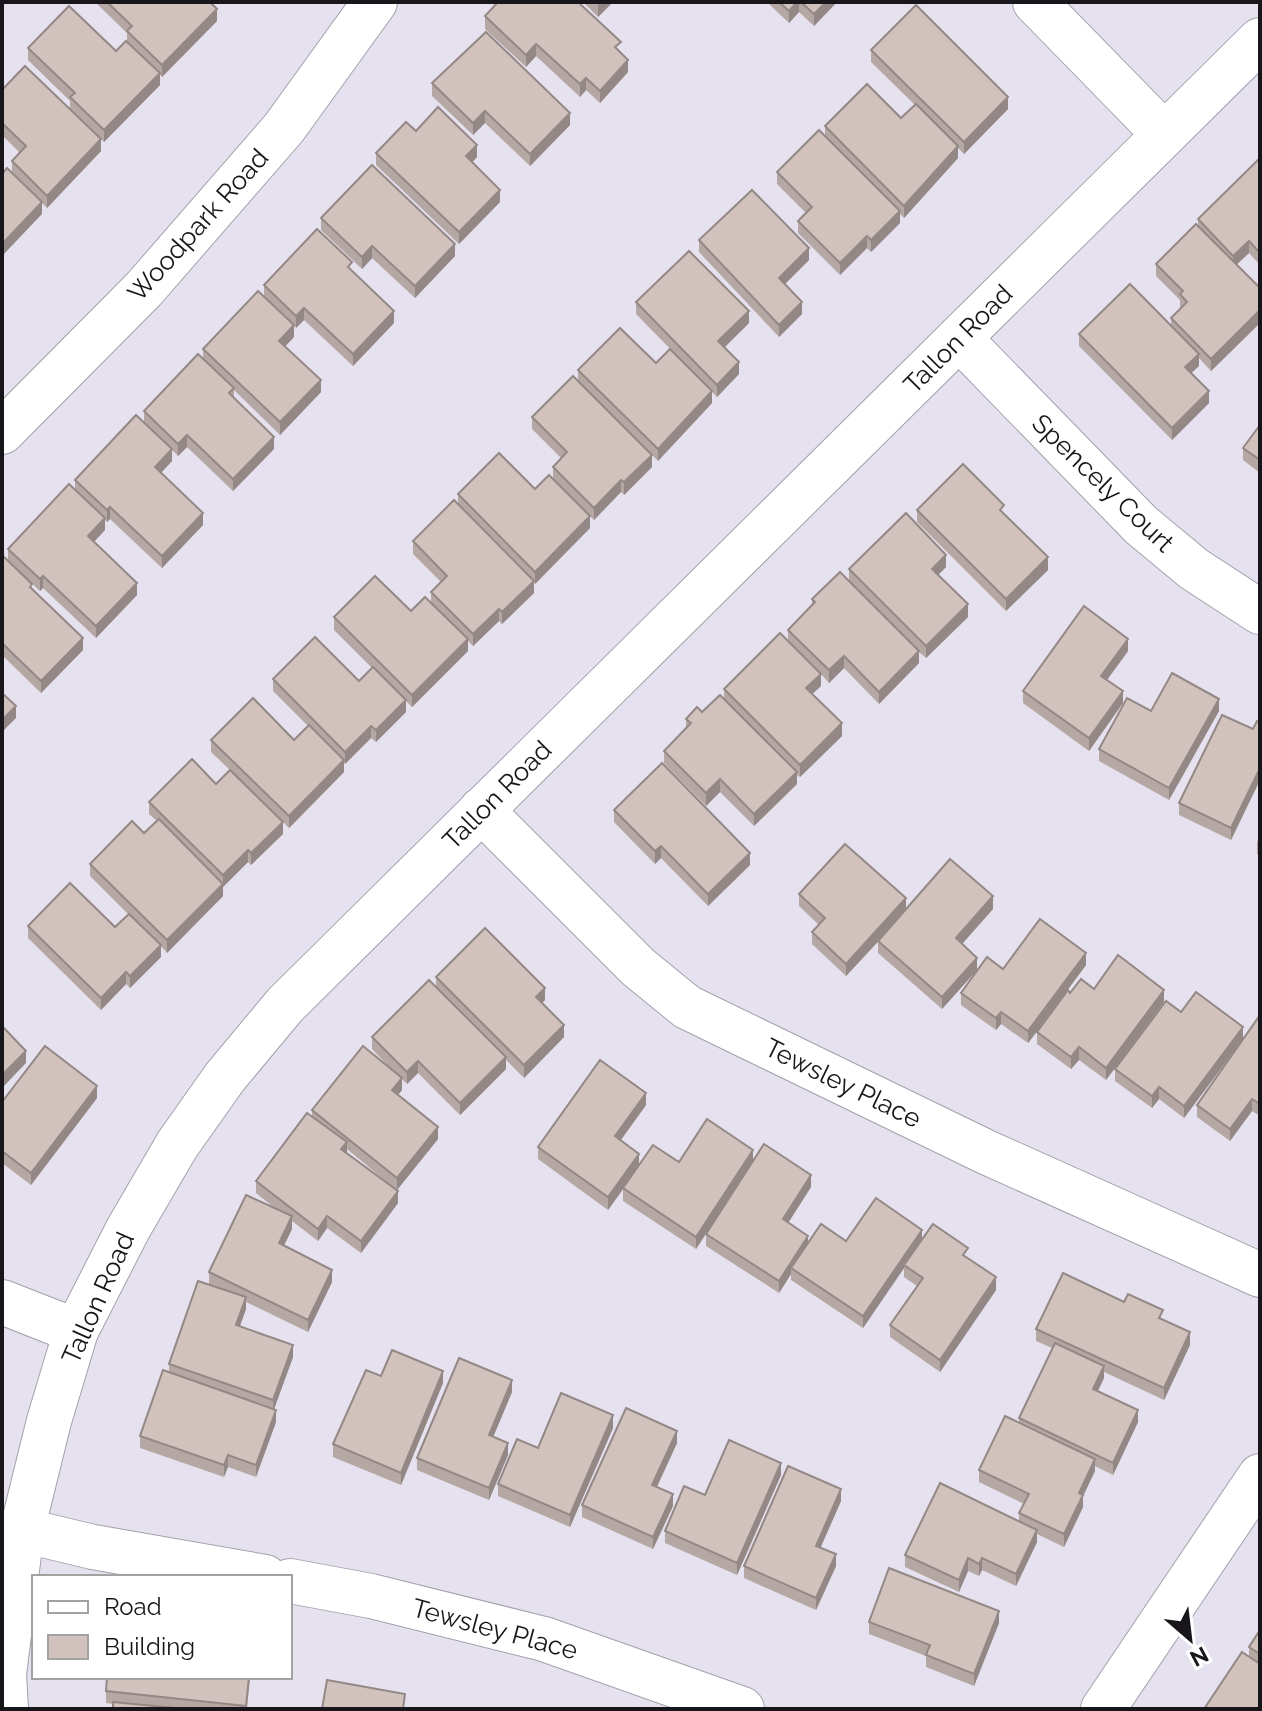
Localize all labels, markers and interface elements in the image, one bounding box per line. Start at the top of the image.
street label: Woodpark Road [122,143,274,307]
street label: Tallon Road [898,279,1018,399]
street label: Spencely Court [1026,408,1180,558]
street label: Tallon Road [437,735,557,855]
street label: Tewsley Place [760,1032,926,1134]
street label: Tallon Road [56,1227,140,1369]
legend [32,1575,292,1679]
text: Road [104,1592,162,1621]
street label: Tewsley Place [409,1593,581,1665]
north arrow [1150,1599,1230,1679]
text: Building [104,1632,195,1661]
text: N [1186,1641,1213,1672]

